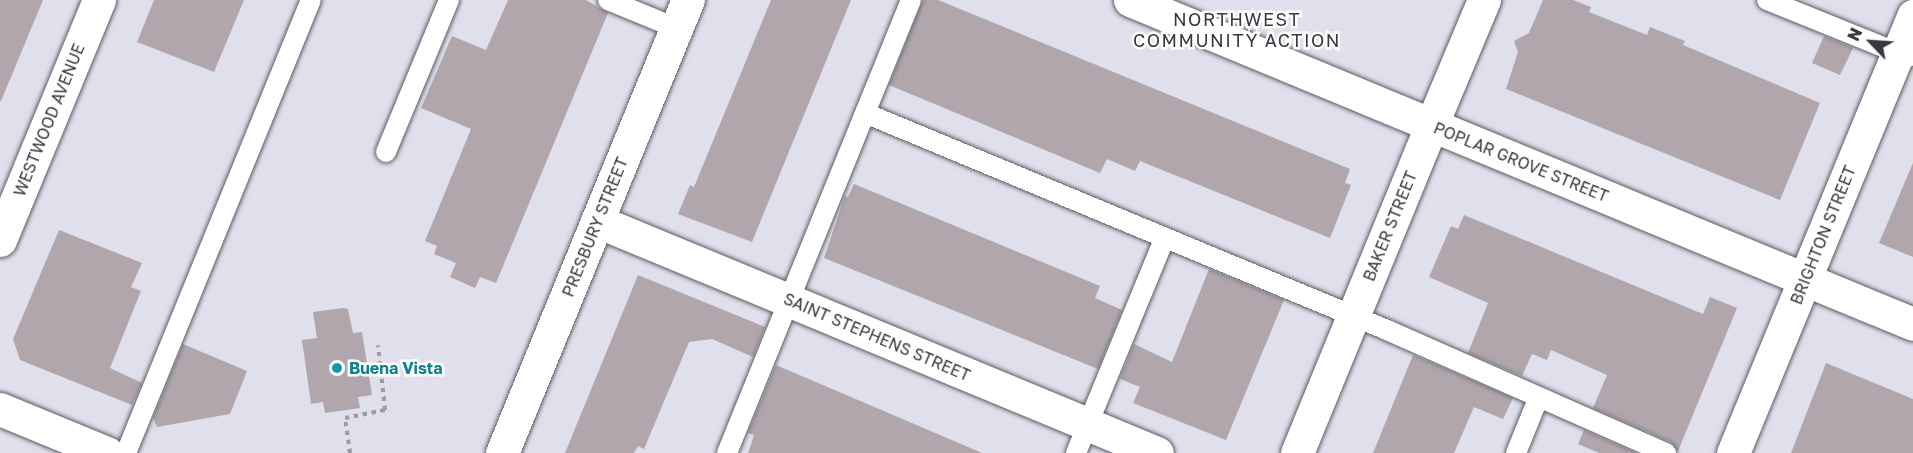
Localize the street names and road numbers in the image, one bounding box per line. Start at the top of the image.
street label: WESTWOOD AVENUE [10,41,88,199]
street label: POPLAR GROVE STREET [1431,118,1611,206]
street label: PRESBURY STREET [558,154,632,300]
street label: BRIGHTON STREET [1786,163,1860,307]
street label: BAKER STREET [1359,168,1421,284]
street label: SAINT STEPHENS STREET [781,289,973,385]

